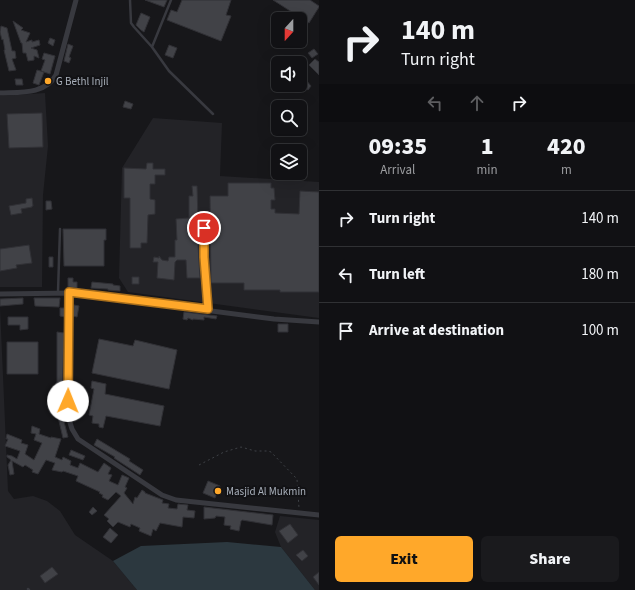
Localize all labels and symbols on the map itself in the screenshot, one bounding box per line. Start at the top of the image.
north arrow [271,12,307,48]
place label: G Bethl Injil [56,74,109,89]
marker: G Bethl Injil [43,76,53,86]
pin [187,211,221,245]
position arrow [47,380,89,422]
place label: Masjid Al Mukmin [226,484,306,499]
marker: Masjid Al Mukmin [213,486,223,496]

